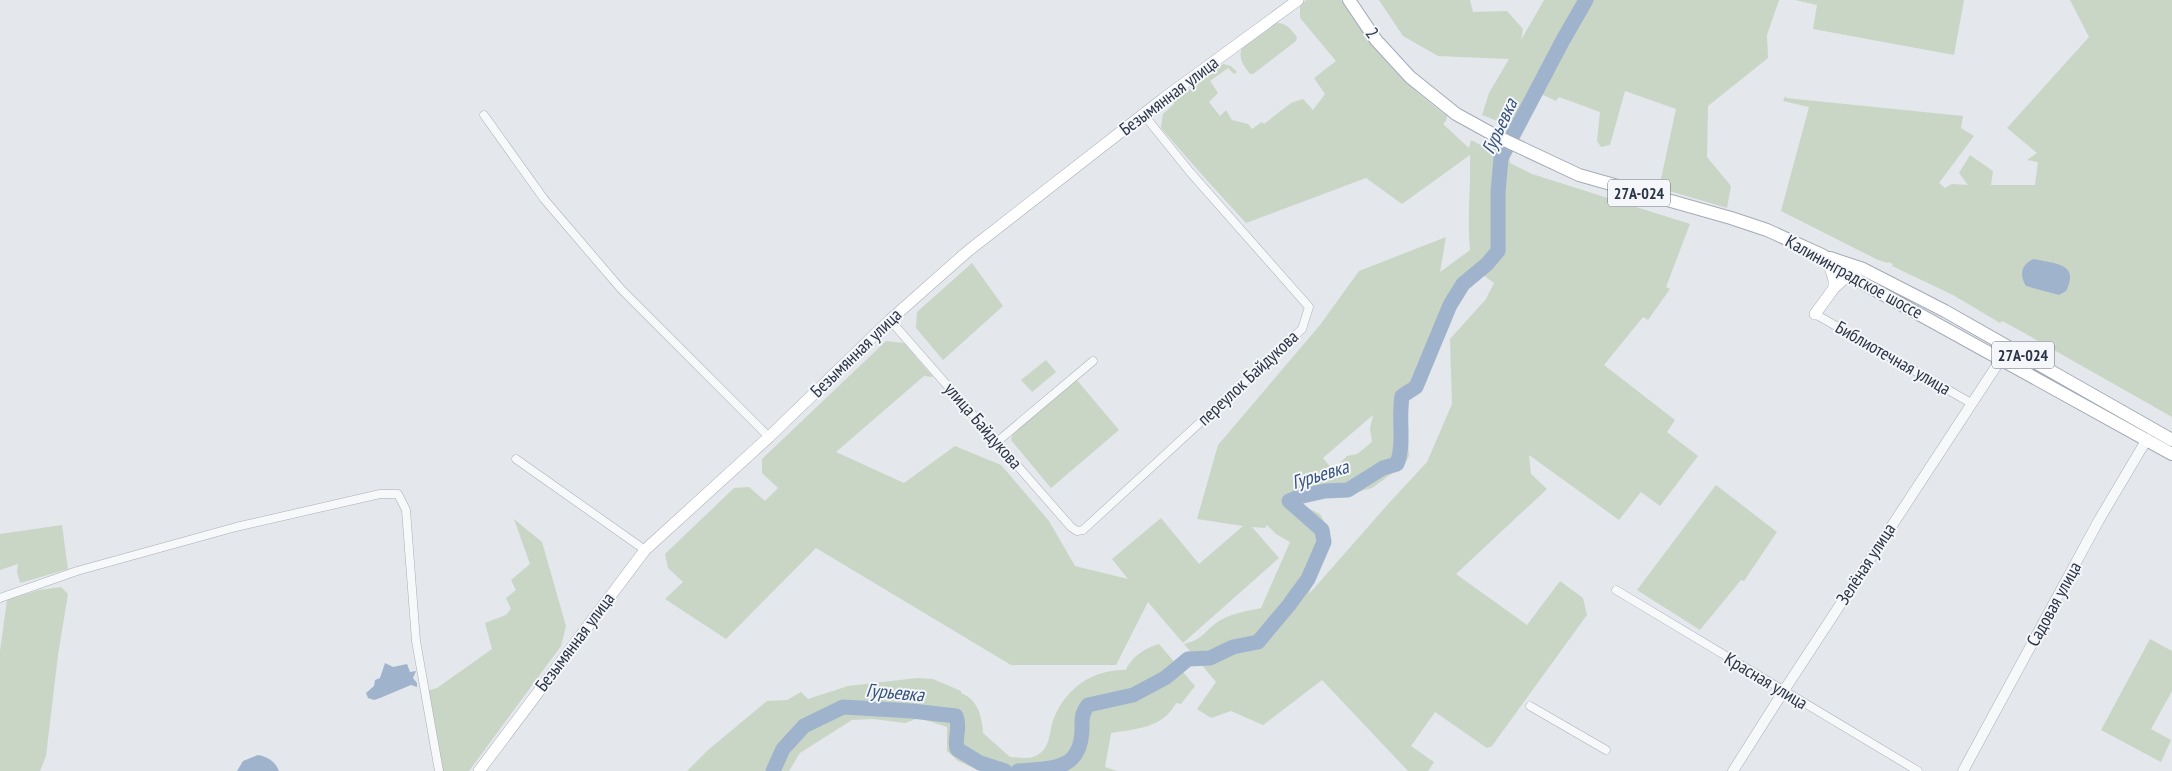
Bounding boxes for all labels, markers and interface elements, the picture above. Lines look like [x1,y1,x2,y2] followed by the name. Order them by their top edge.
[1361,23,1384,43] street label: 2
[1115,51,1223,140] street label: Безымянная улица
[1476,93,1523,157] water label: Гурьевка
[1608,180,1670,207] road number: 27А-024
[1782,229,1927,324] street label: Калининградское шоссе
[805,303,906,402] street label: Безымянная улица
[1832,315,1955,400] street label: Библиотечная улица
[1192,325,1303,430] street label: переулок Байдукова
[1992,342,2054,368] road number: 27А-024
[939,378,1027,474] street label: улица Байдукова
[1289,454,1353,494] water label: Гурьевка
[1831,519,1900,609] street label: Зелёная улица
[2021,557,2086,650] street label: Садовая улица
[530,588,619,696] street label: Безымянная улица
[1721,647,1812,714] street label: Красная улица
[865,678,926,707] water label: Гурьевка

